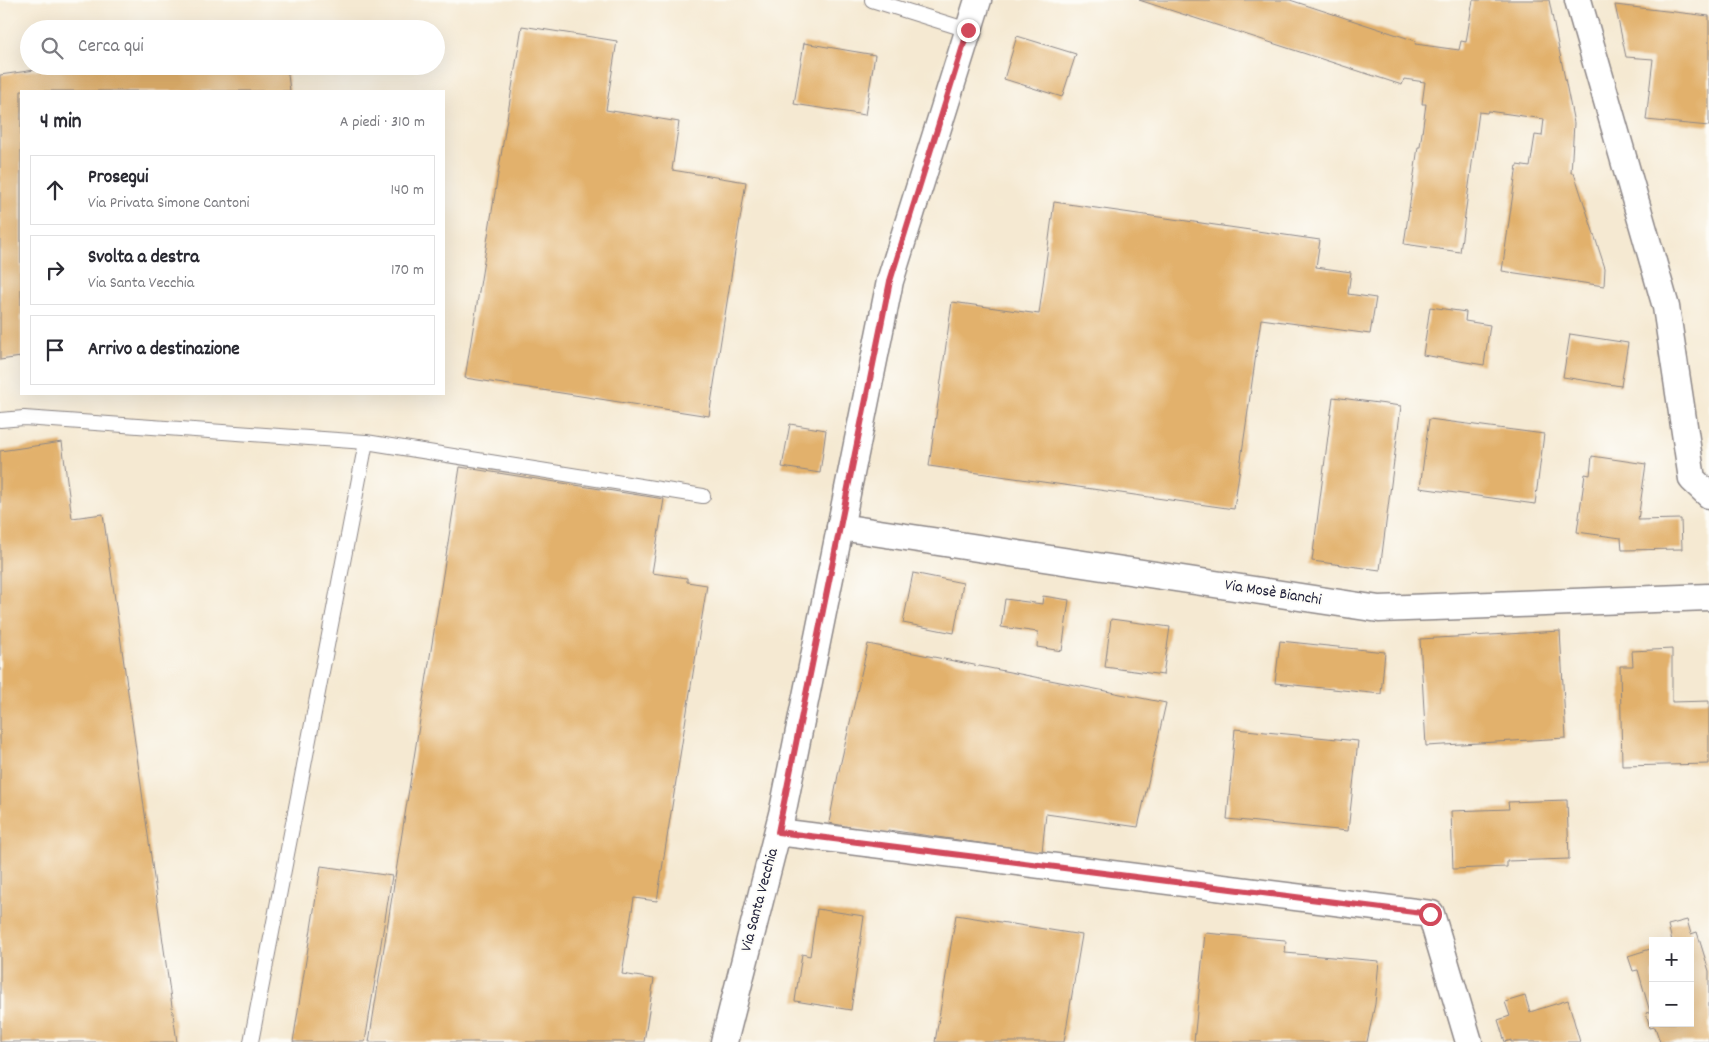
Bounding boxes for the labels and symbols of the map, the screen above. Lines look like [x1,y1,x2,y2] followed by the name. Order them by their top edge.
[957,19,980,42] route end
[1223,574,1323,612] street label: Via Mosè Bianchi
[735,845,785,954] street label: Via Santa Vecchia
[1419,903,1442,926] route start

